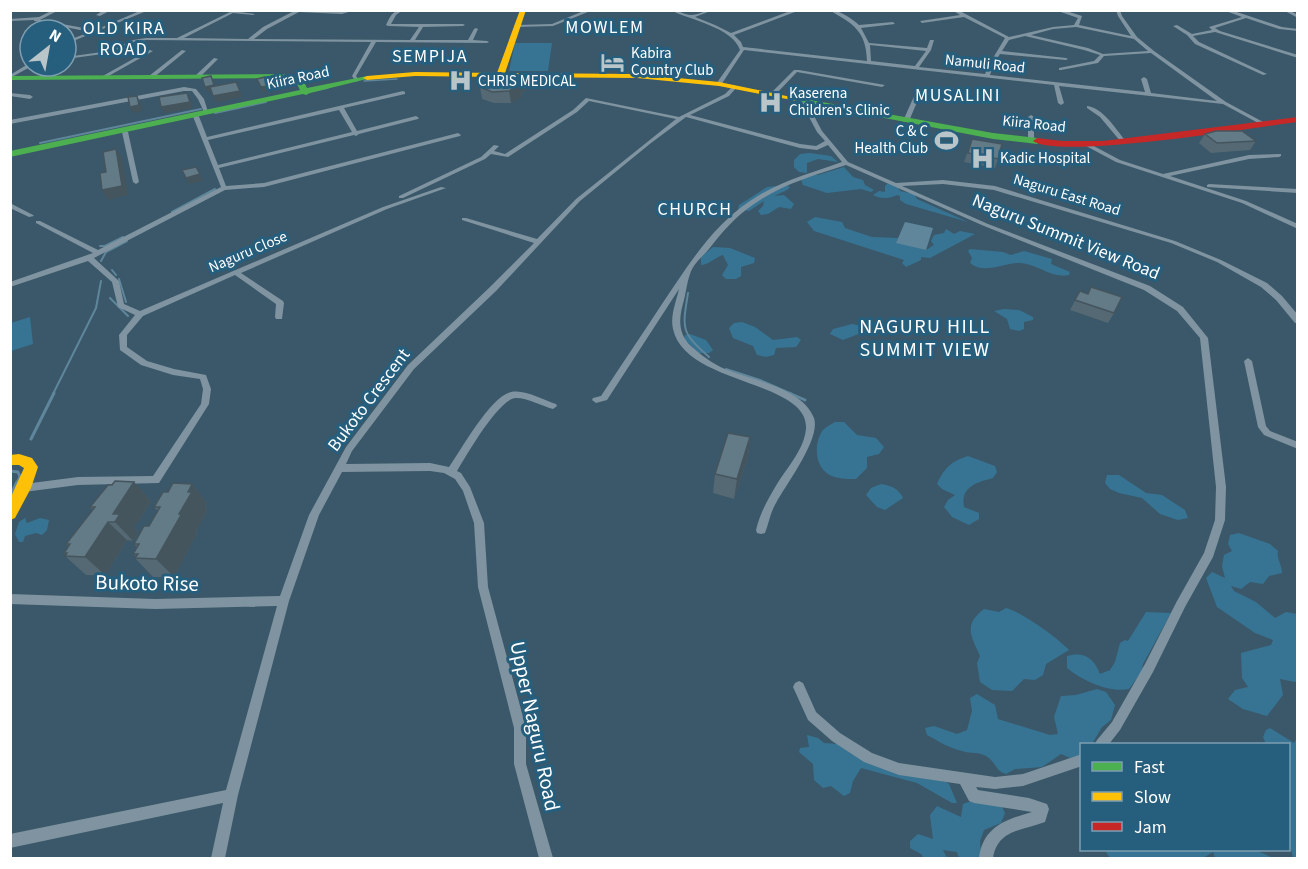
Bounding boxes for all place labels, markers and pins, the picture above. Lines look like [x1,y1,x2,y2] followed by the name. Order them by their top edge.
[631,43,714,81] place label: Kabira Country Club
[600,49,626,75] hotel icon: Kabira Country Club
[447,68,473,94] hospital icon: CHRIS MEDICAL
[478,71,576,92] place label: CHRIS MEDICAL
[789,83,890,121] place label: Kaserena Children's Clinic
[758,89,784,115] hospital icon: Kaserena Children's Clinic
[855,121,928,159] place label: C & C Health Club
[933,127,959,153] sports icon: C & C Health Club
[969,145,995,171] hospital icon: Kadic Hospital
[1000,148,1091,169] place label: Kadic Hospital

